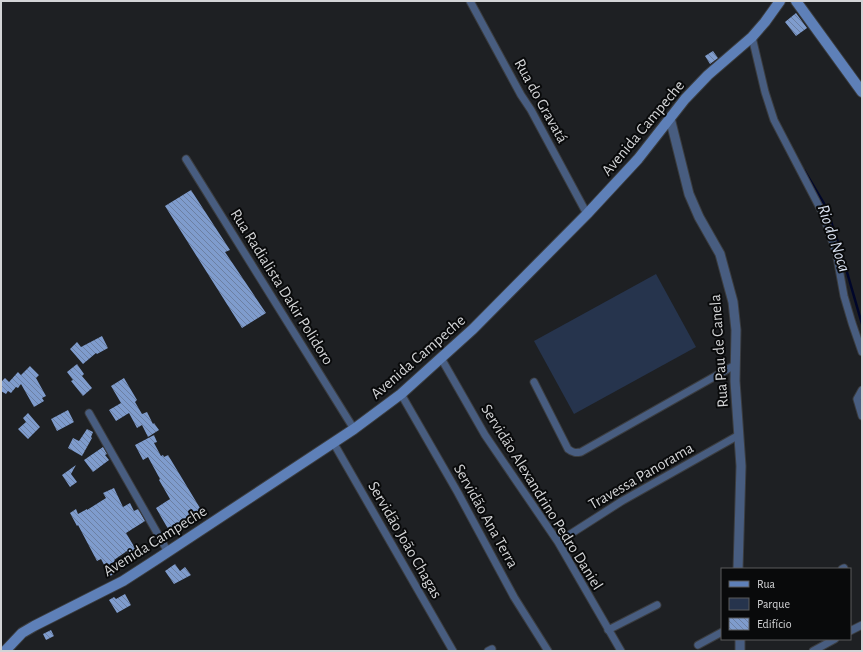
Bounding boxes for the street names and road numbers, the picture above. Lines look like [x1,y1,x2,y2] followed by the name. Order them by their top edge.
[511,56,571,146] street label: Rua do Gravatá
[599,77,687,179] street label: Avenida Campeche
[227,206,337,368] street label: Rua Radialista Dakir Polidoro
[707,294,731,408] street label: Rua Pau de Canela
[368,312,468,402] street label: Avenida Campeche
[478,401,606,593] street label: Servidão Alexandrino Pedro Daniel
[586,439,696,513] street label: Travessa Panorama
[451,461,521,571] street label: Servidão Ana Terra
[365,479,445,601] street label: Servidão João Chagas
[100,503,210,579] street label: Avenida Campeche

